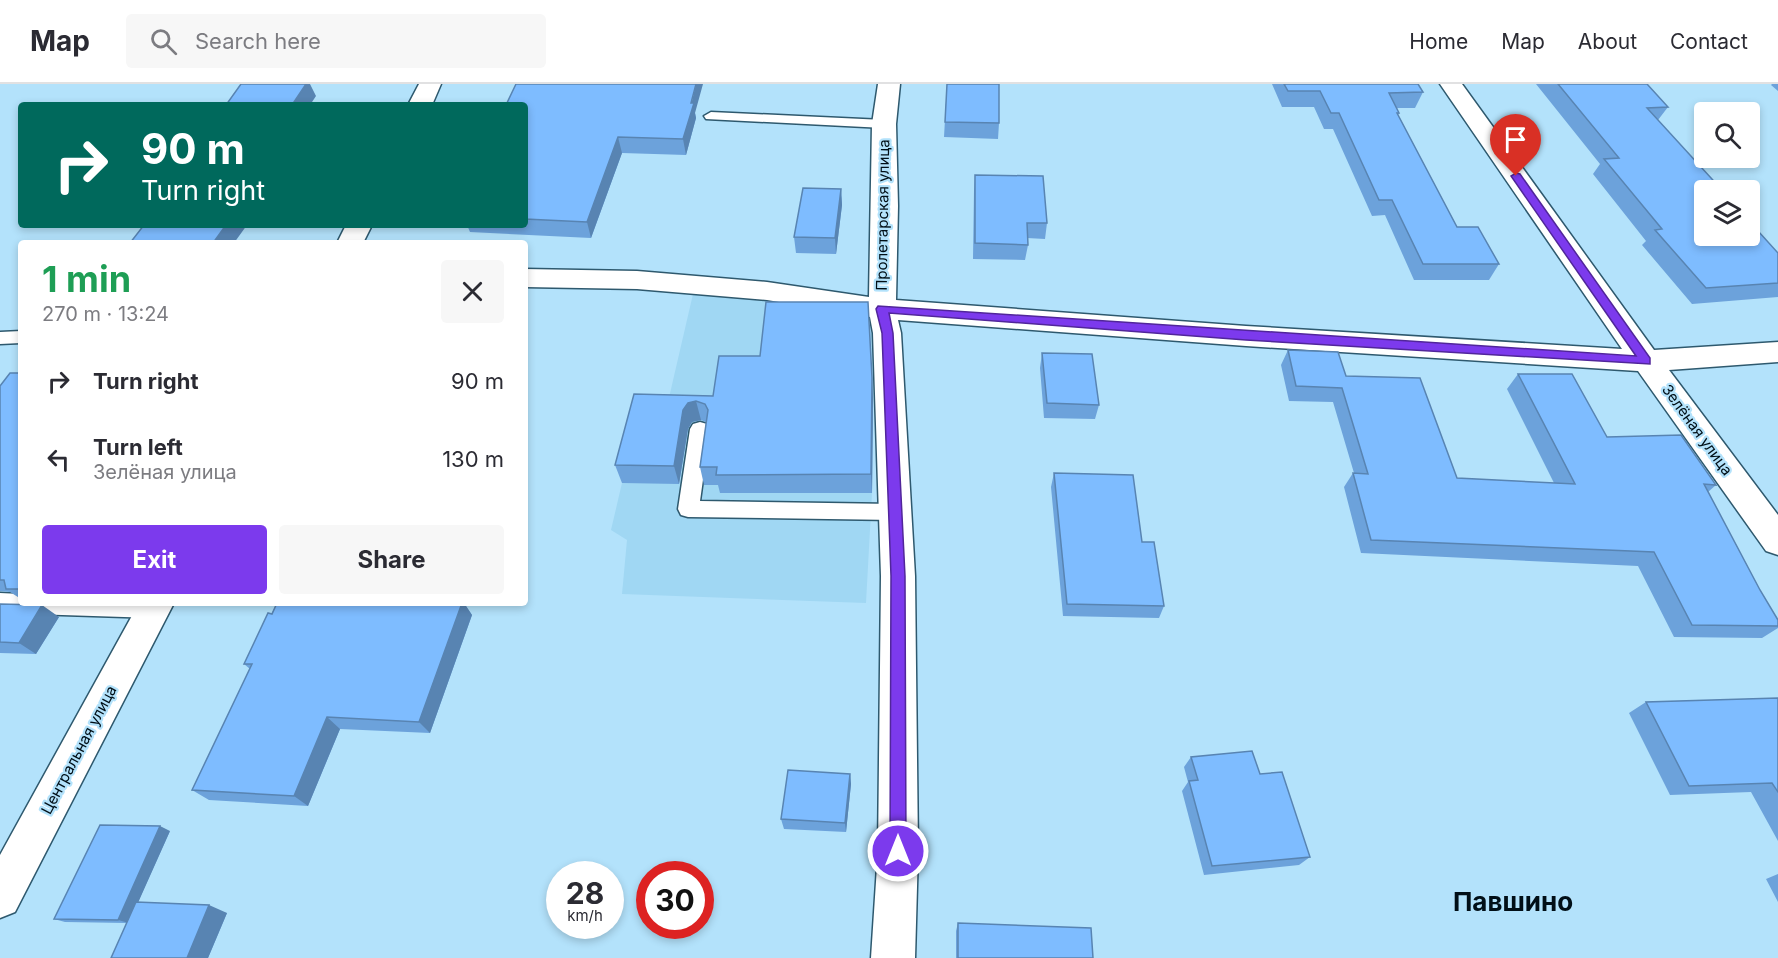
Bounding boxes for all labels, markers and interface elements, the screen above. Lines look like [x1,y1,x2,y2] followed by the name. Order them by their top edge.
[126,14,546,68] search box
[30,24,90,58] text: Map
[147,25,180,58] icon: search
[195,28,321,54] text: Search here
[1409,29,1468,54] text: Home
[1501,29,1545,54] text: Map
[1578,29,1637,54] text: About
[1670,29,1748,54] text: Contact
[1694,102,1760,246] map controls
[1694,102,1760,168] button: search
[1490,114,1541,176] pin
[141,123,245,174] text: 90 m
[1499,123,1532,156] icon: arrive
[42,126,120,204] icon: right
[872,139,893,291] street label: Пролетарская улица
[141,174,265,207] text: Turn right
[1694,180,1760,246] button: layers
[42,257,131,301] text: 1 min
[441,260,504,323] button: close
[42,302,169,326] text: 270 m · 13:24
[42,365,75,398] icon: right
[93,368,199,394] text: Turn right
[451,368,504,394] text: 90 m
[1658,380,1737,479] street label: Зелёная улица
[93,434,183,460] text: Turn left
[42,443,75,476] icon: left
[442,446,504,472] text: 130 m
[93,460,237,484] text: Зелёная улица
[42,525,267,594] button: Exit
[279,525,504,594] button: Share
[37,682,120,817] street label: Центральная улица
[866,819,930,883] position arrow
[636,861,714,939] speed limit sign: 30
[566,875,604,911] text: 28
[1453,886,1573,917] district label: Павшино
[567,906,603,925] text: km/h

